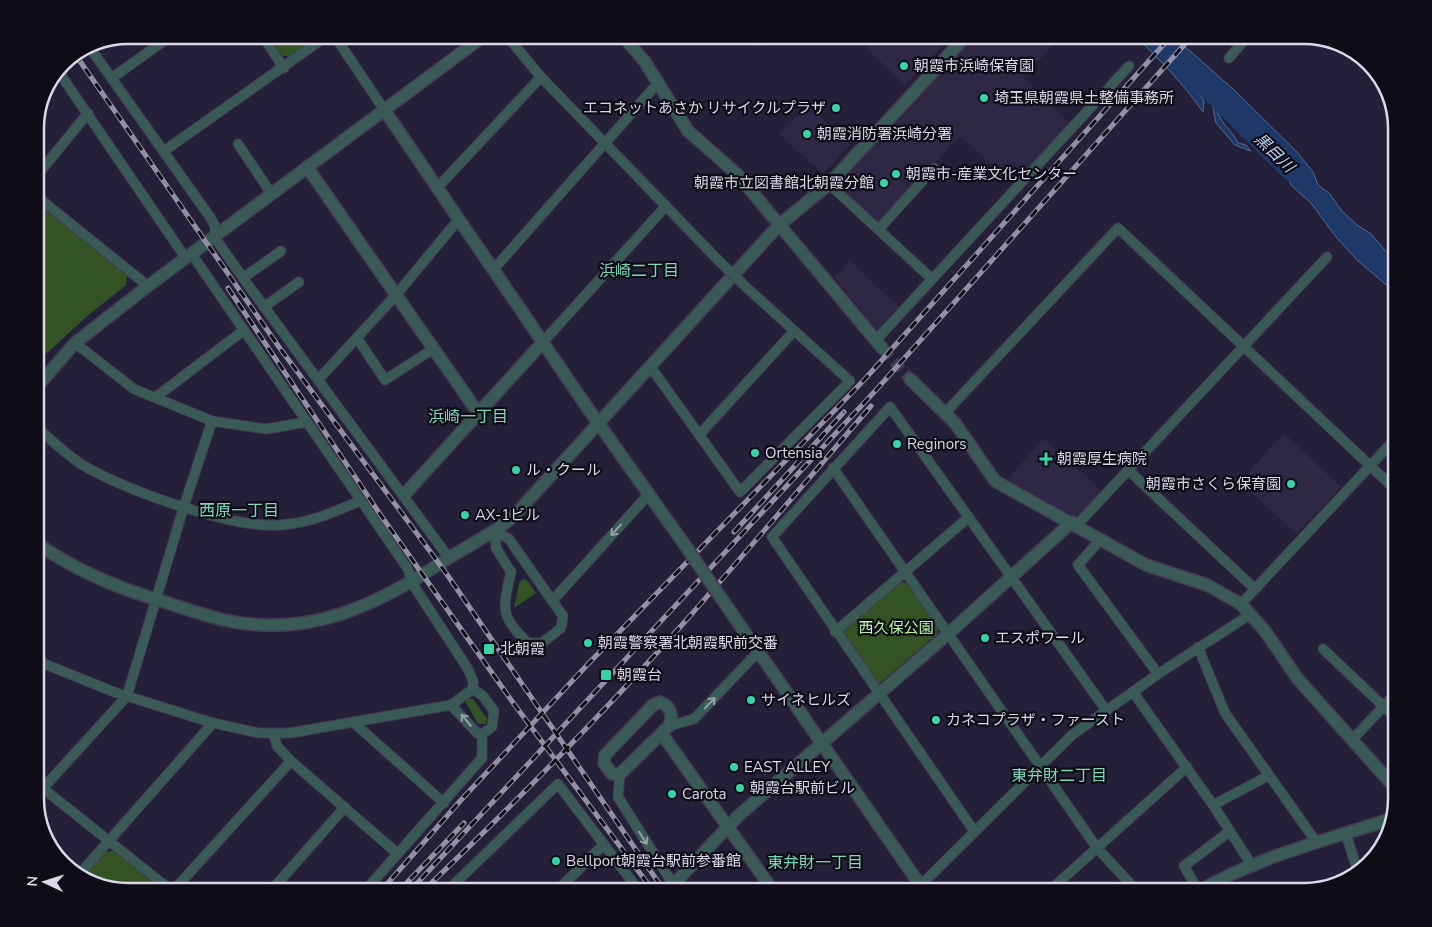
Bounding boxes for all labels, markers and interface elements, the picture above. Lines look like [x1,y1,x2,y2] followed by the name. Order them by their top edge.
[914,56,1034,76] place label: 朝霞市浜崎保育園
[898,60,910,72] marker: 朝霞市浜崎保育園
[994,88,1174,108] place label: 埼玉県朝霞県土整備事務所
[978,92,990,104] marker: 埼玉県朝霞県土整備事務所
[583,98,826,118] place label: エコネットあさか リサイクルプラザ
[830,102,842,114] marker: エコネットあさか リサイクルプラザ
[817,124,952,144] place label: 朝霞消防署浜崎分署
[801,128,813,140] marker: 朝霞消防署浜崎分署
[1249,128,1300,179] water label: 黒目川
[906,164,1077,184] place label: 朝霞市-産業文化センター
[890,168,902,180] marker: 朝霞市-産業文化センター
[694,173,874,193] place label: 朝霞市立図書館北朝霞分館
[878,177,890,189] marker: 朝霞市立図書館北朝霞分館
[599,260,679,282] district label: 浜崎二丁目
[428,406,508,428] district label: 浜崎一丁目
[907,434,966,454] place label: Reginors
[891,438,903,450] marker: Reginors
[765,443,823,463] place label: Ortensia
[749,447,761,459] marker: Ortensia
[1057,449,1147,469] place label: 朝霞厚生病院
[1039,452,1053,466] marker: 朝霞厚生病院
[526,460,601,480] place label: ル・クール
[510,464,522,476] marker: ル・クール
[1146,474,1281,494] place label: 朝霞市さくら保育園
[1285,478,1297,490] marker: 朝霞市さくら保育園
[199,500,279,522] district label: 西原一丁目
[475,505,540,525] place label: AX-1ビル
[459,509,471,521] marker: AX-1ビル
[610,524,622,537] one-way arrow
[858,618,934,638] park label: 西久保公園
[995,628,1085,648] place label: エスポワール
[979,632,991,644] marker: エスポワール
[598,633,778,653] place label: 朝霞警察署北朝霞駅前交番
[582,637,594,649] marker: 朝霞警察署北朝霞駅前交番
[500,639,545,659] place label: 北朝霞
[482,642,496,656] marker: 北朝霞
[617,665,662,685] place label: 朝霞台
[599,668,613,682] marker: 朝霞台
[761,690,851,710] place label: サイネヒルズ
[745,694,757,706] marker: サイネヒルズ
[704,696,716,709] one-way arrow
[946,710,1125,730] place label: カネコプラザ・ファースト
[461,714,472,727] one-way arrow
[930,714,942,726] marker: カネコプラザ・ファースト
[744,757,831,777] place label: EAST ALLEY
[728,761,740,773] marker: EAST ALLEY
[1011,765,1107,787] district label: 東弁財二丁目
[750,778,855,798] place label: 朝霞台駅前ビル
[734,782,746,794] marker: 朝霞台駅前ビル
[682,784,727,804] place label: Carota
[666,788,678,800] marker: Carota
[639,831,649,845] one-way arrow
[566,851,741,871] place label: Bellport朝霞台駅前参番館
[767,852,863,874] district label: 東弁財一丁目
[550,855,562,867] marker: Bellport朝霞台駅前参番館
[20,857,70,907] north arrow
[23,875,42,887] text: N

